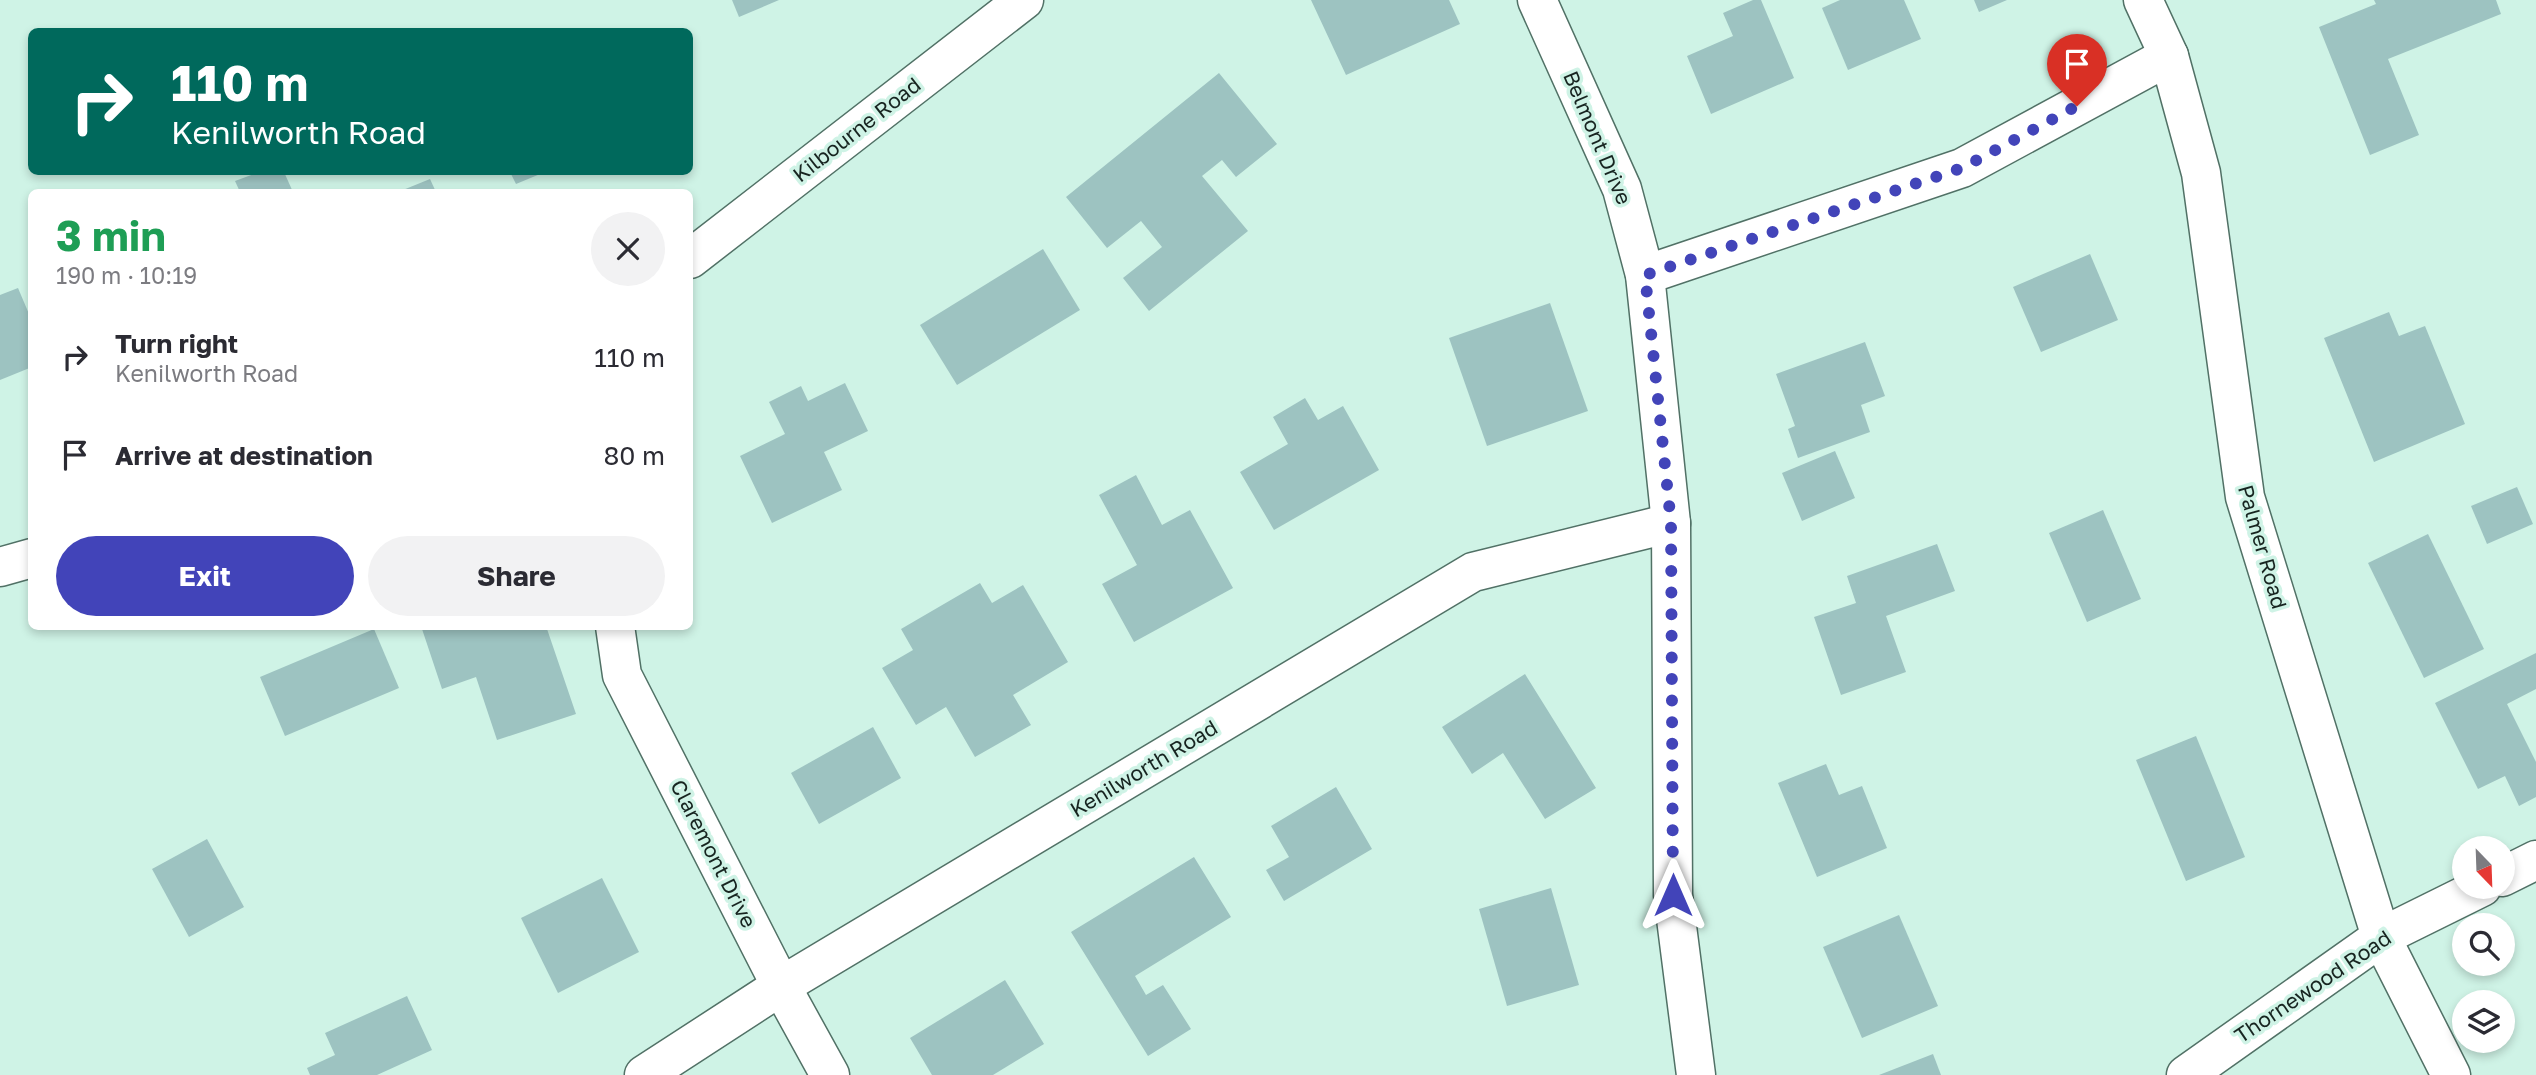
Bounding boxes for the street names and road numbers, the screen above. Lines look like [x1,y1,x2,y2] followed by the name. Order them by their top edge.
[1558,67,1638,208] street label: Belmont Drive
[787,71,925,187] street label: Kilbourne Road
[2233,482,2293,612] street label: Palmer Road
[1065,714,1222,822] street label: Kenilworth Road
[665,775,762,932] street label: Claremont Drive
[2229,924,2396,1048] street label: Thornewood Road

